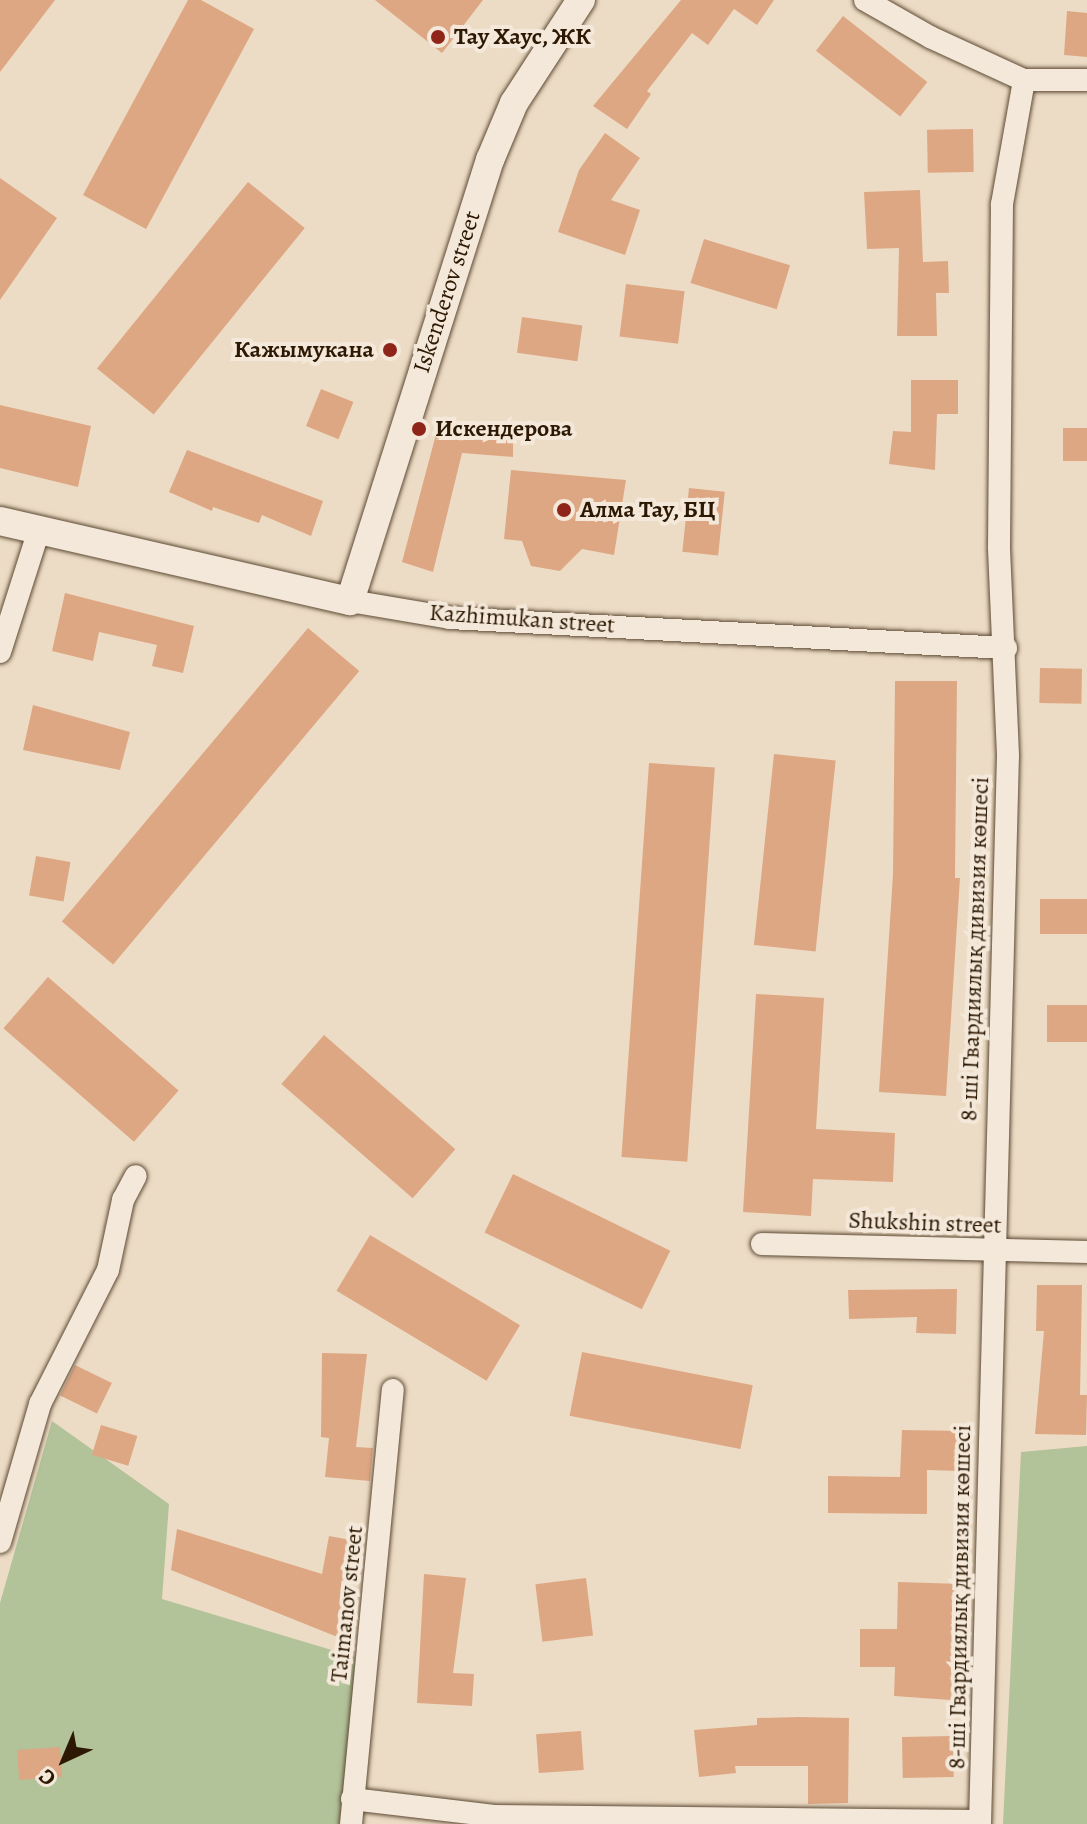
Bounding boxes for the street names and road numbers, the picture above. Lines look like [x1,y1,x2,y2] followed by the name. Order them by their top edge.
[407,207,487,377] street label: Iskenderov street
[428,598,616,640] street label: Kazhimukan street
[955,776,995,1122] street label: 8-ші Гвардиялық дивизия көшесі
[848,1206,1002,1240] street label: Shukshin street
[943,1425,977,1769] street label: 8-ші Гвардиялық дивизия көшесі
[324,1524,370,1684] street label: Taimanov street

